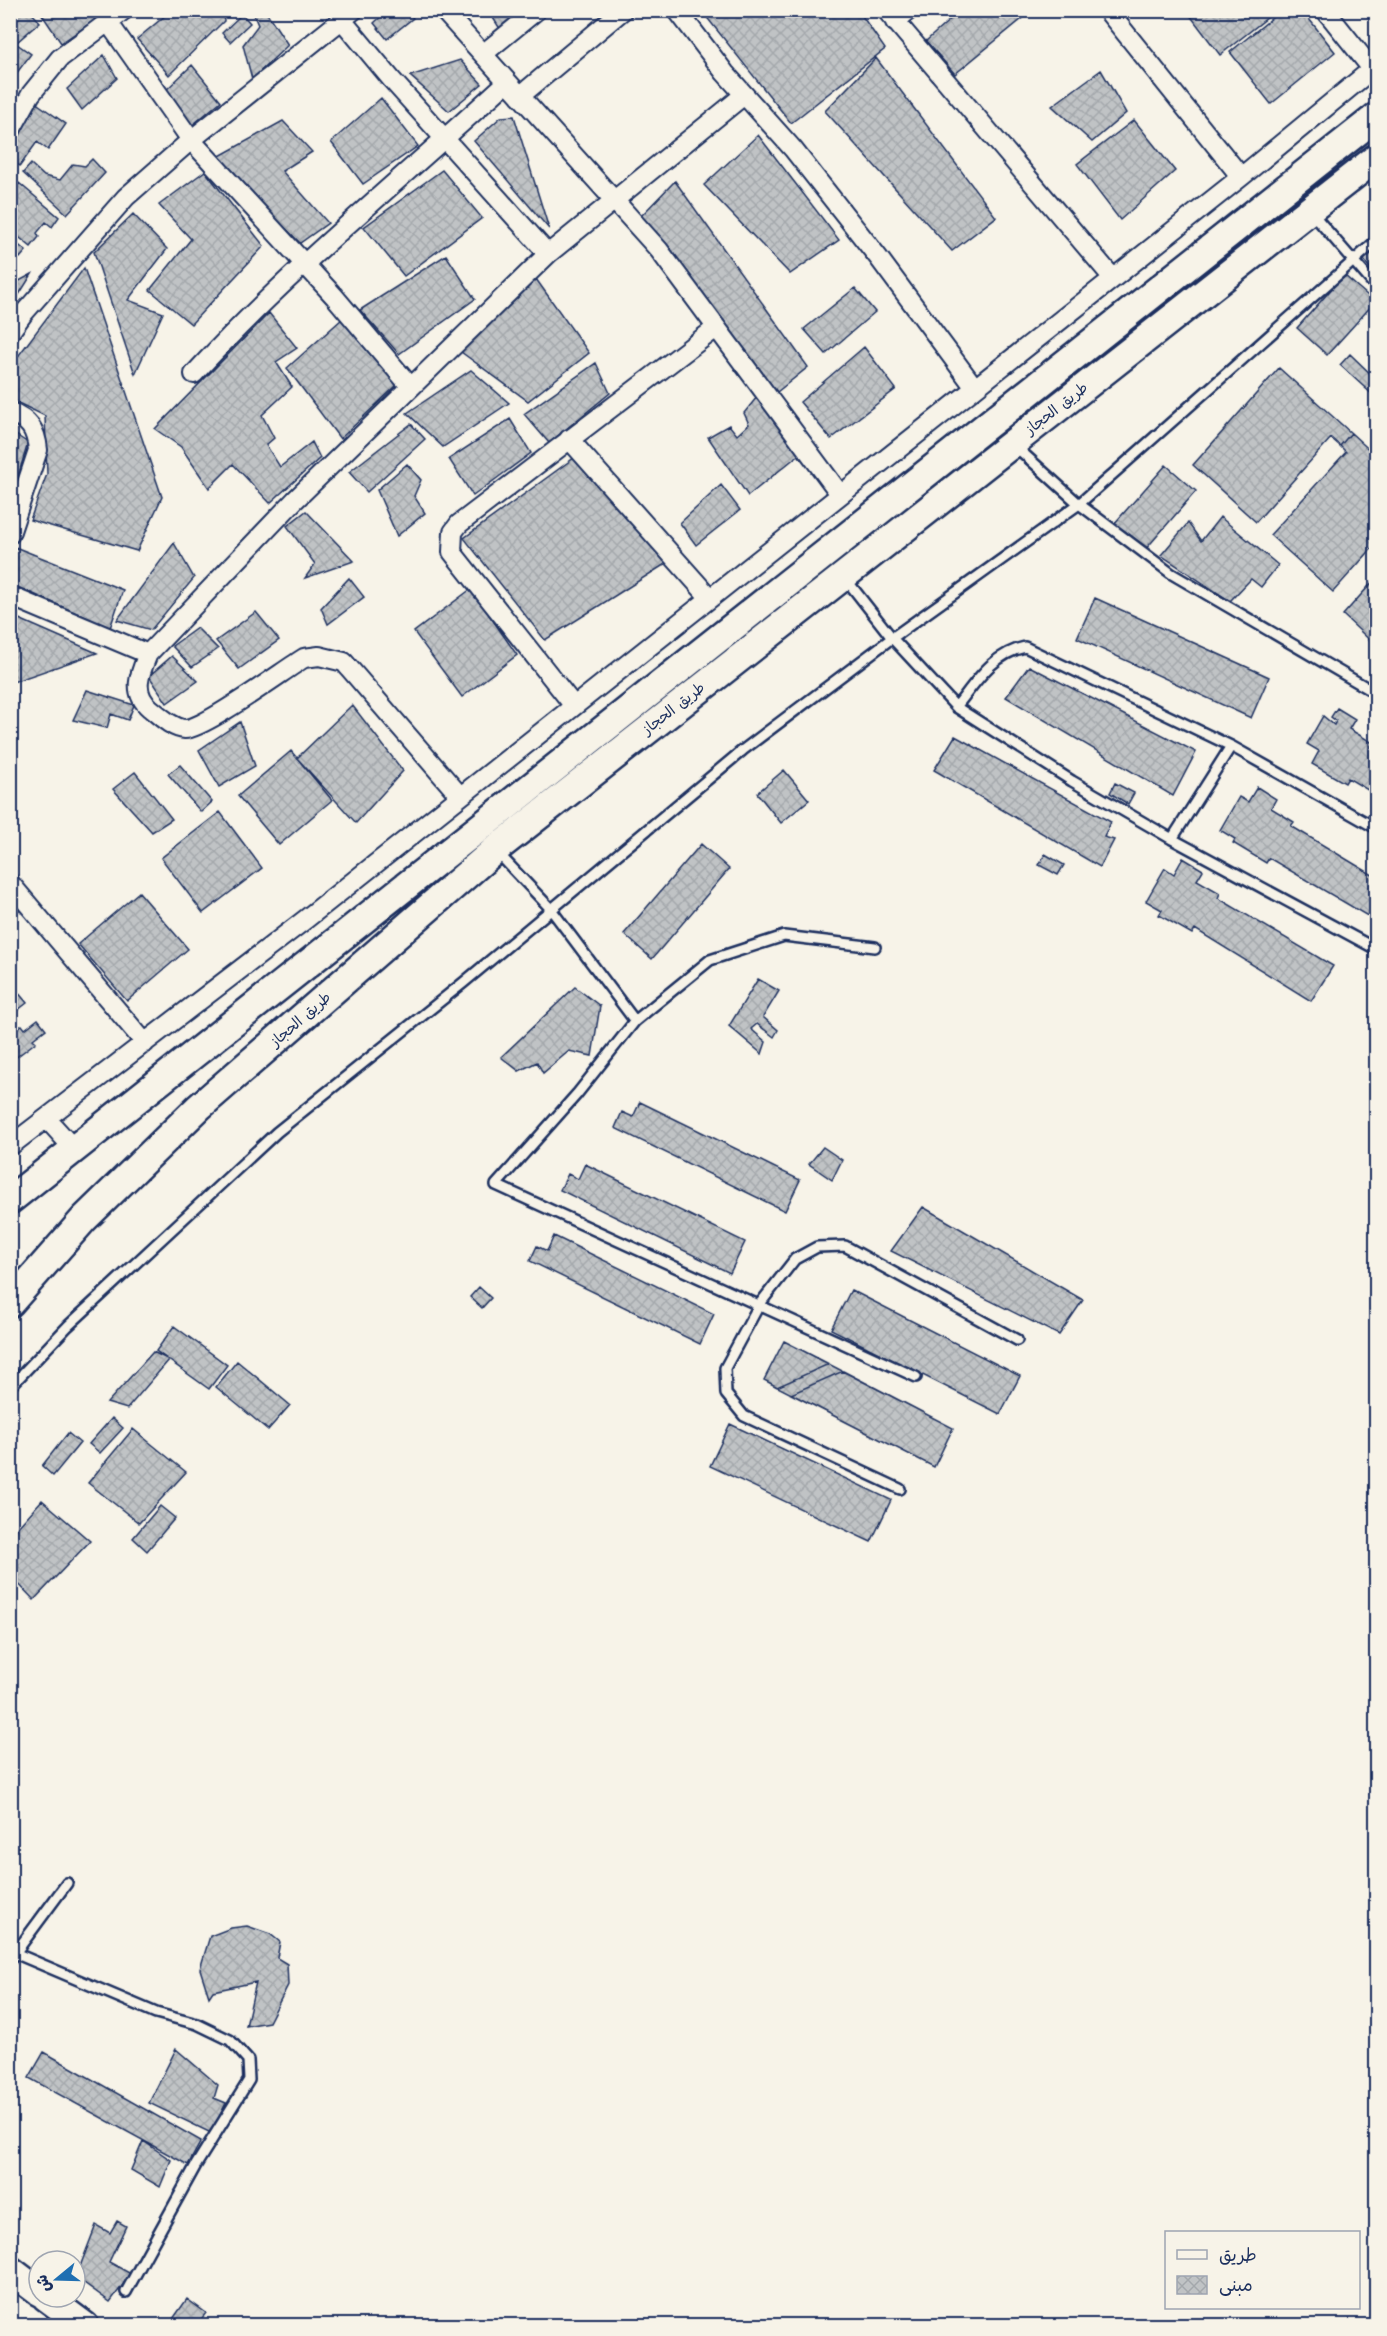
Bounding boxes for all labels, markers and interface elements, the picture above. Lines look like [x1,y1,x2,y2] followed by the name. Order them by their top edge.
[1019,377,1094,442] street label: طريق الحجاز
[636,677,711,742] street label: طريق الحجاز
[264,986,337,1054] street label: طريق الحجاز
[1165,2231,1360,2309] legend
[1219,2242,1257,2271] text: طريق
[27,2249,87,2309] north arrow
[30,2271,59,2296] text: ش
[1219,2272,1253,2301] text: مبنى

